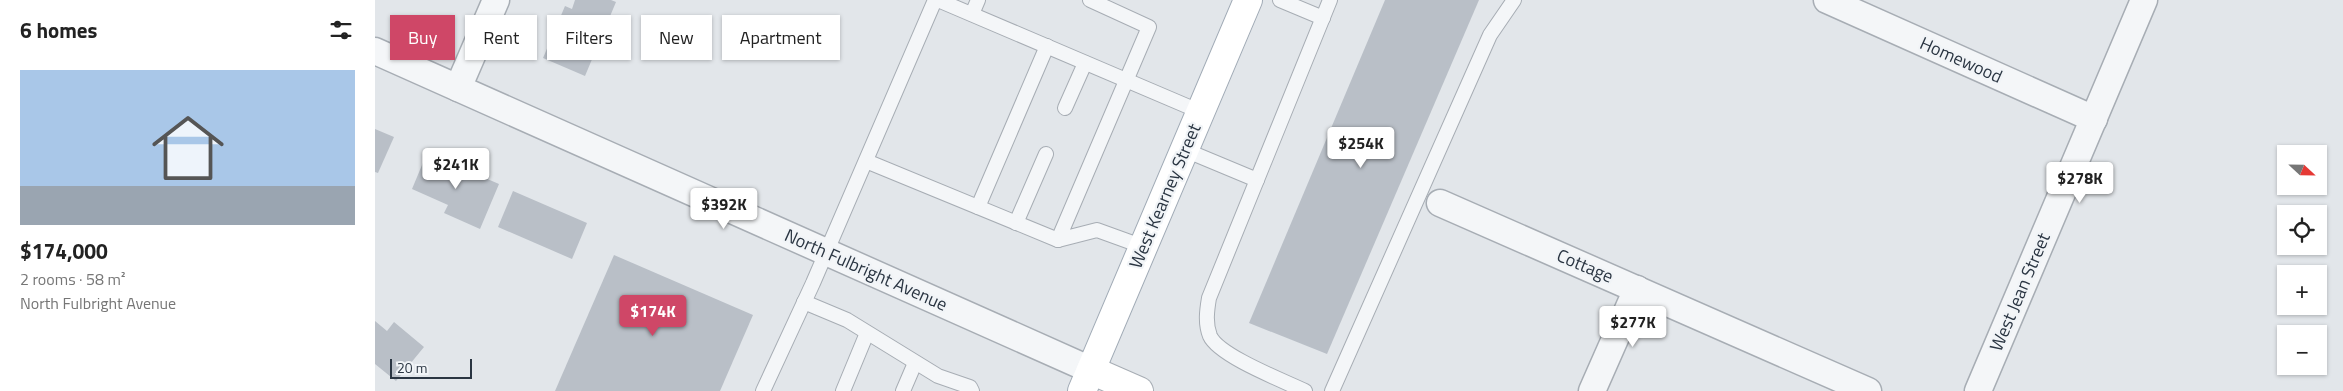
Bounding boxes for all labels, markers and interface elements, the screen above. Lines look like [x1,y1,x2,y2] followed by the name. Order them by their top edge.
[20,14,97,46] text: 6 homes
[390,15,455,60] chip: Buy
[465,15,537,60] chip: Rent
[547,15,631,60] chip: Filters
[641,15,712,60] chip: New
[722,15,840,60] chip: Apartment
[327,16,355,44] icon: filters
[1916,29,2007,90] street label: Homewood
[143,103,233,193] icon: home
[1122,118,1208,273] street label: West Kearney Street
[1326,126,1396,169] pin: $254K
[1338,131,1384,155] text: $254K
[2277,145,2327,195] north arrow
[2277,145,2327,375] map controls
[421,148,491,190] pin: $241K
[433,152,479,176] text: $241K
[2045,162,2115,204] pin: $278K
[2057,166,2103,190] text: $278K
[689,188,759,230] pin: $392K
[701,192,747,216] text: $392K
[2277,205,2327,255] button: locate
[780,221,952,318] street label: North Fulbright Avenue
[1982,228,2057,355] street label: West Jean Street
[20,235,108,267] text: $174,000
[1553,242,1618,290] street label: Cottage
[2277,265,2327,315] button: +
[20,267,125,291] text: 2 rooms · 58 m²
[20,291,176,315] text: North Fulbright Avenue
[618,294,688,337] pin: $174K
[630,299,676,323] text: $174K
[1598,306,1668,348] pin: $277K
[1610,310,1656,334] text: $277K
[2277,325,2327,375] button: −
[390,356,473,379] scale bar
[397,357,427,378] text: 20 m

